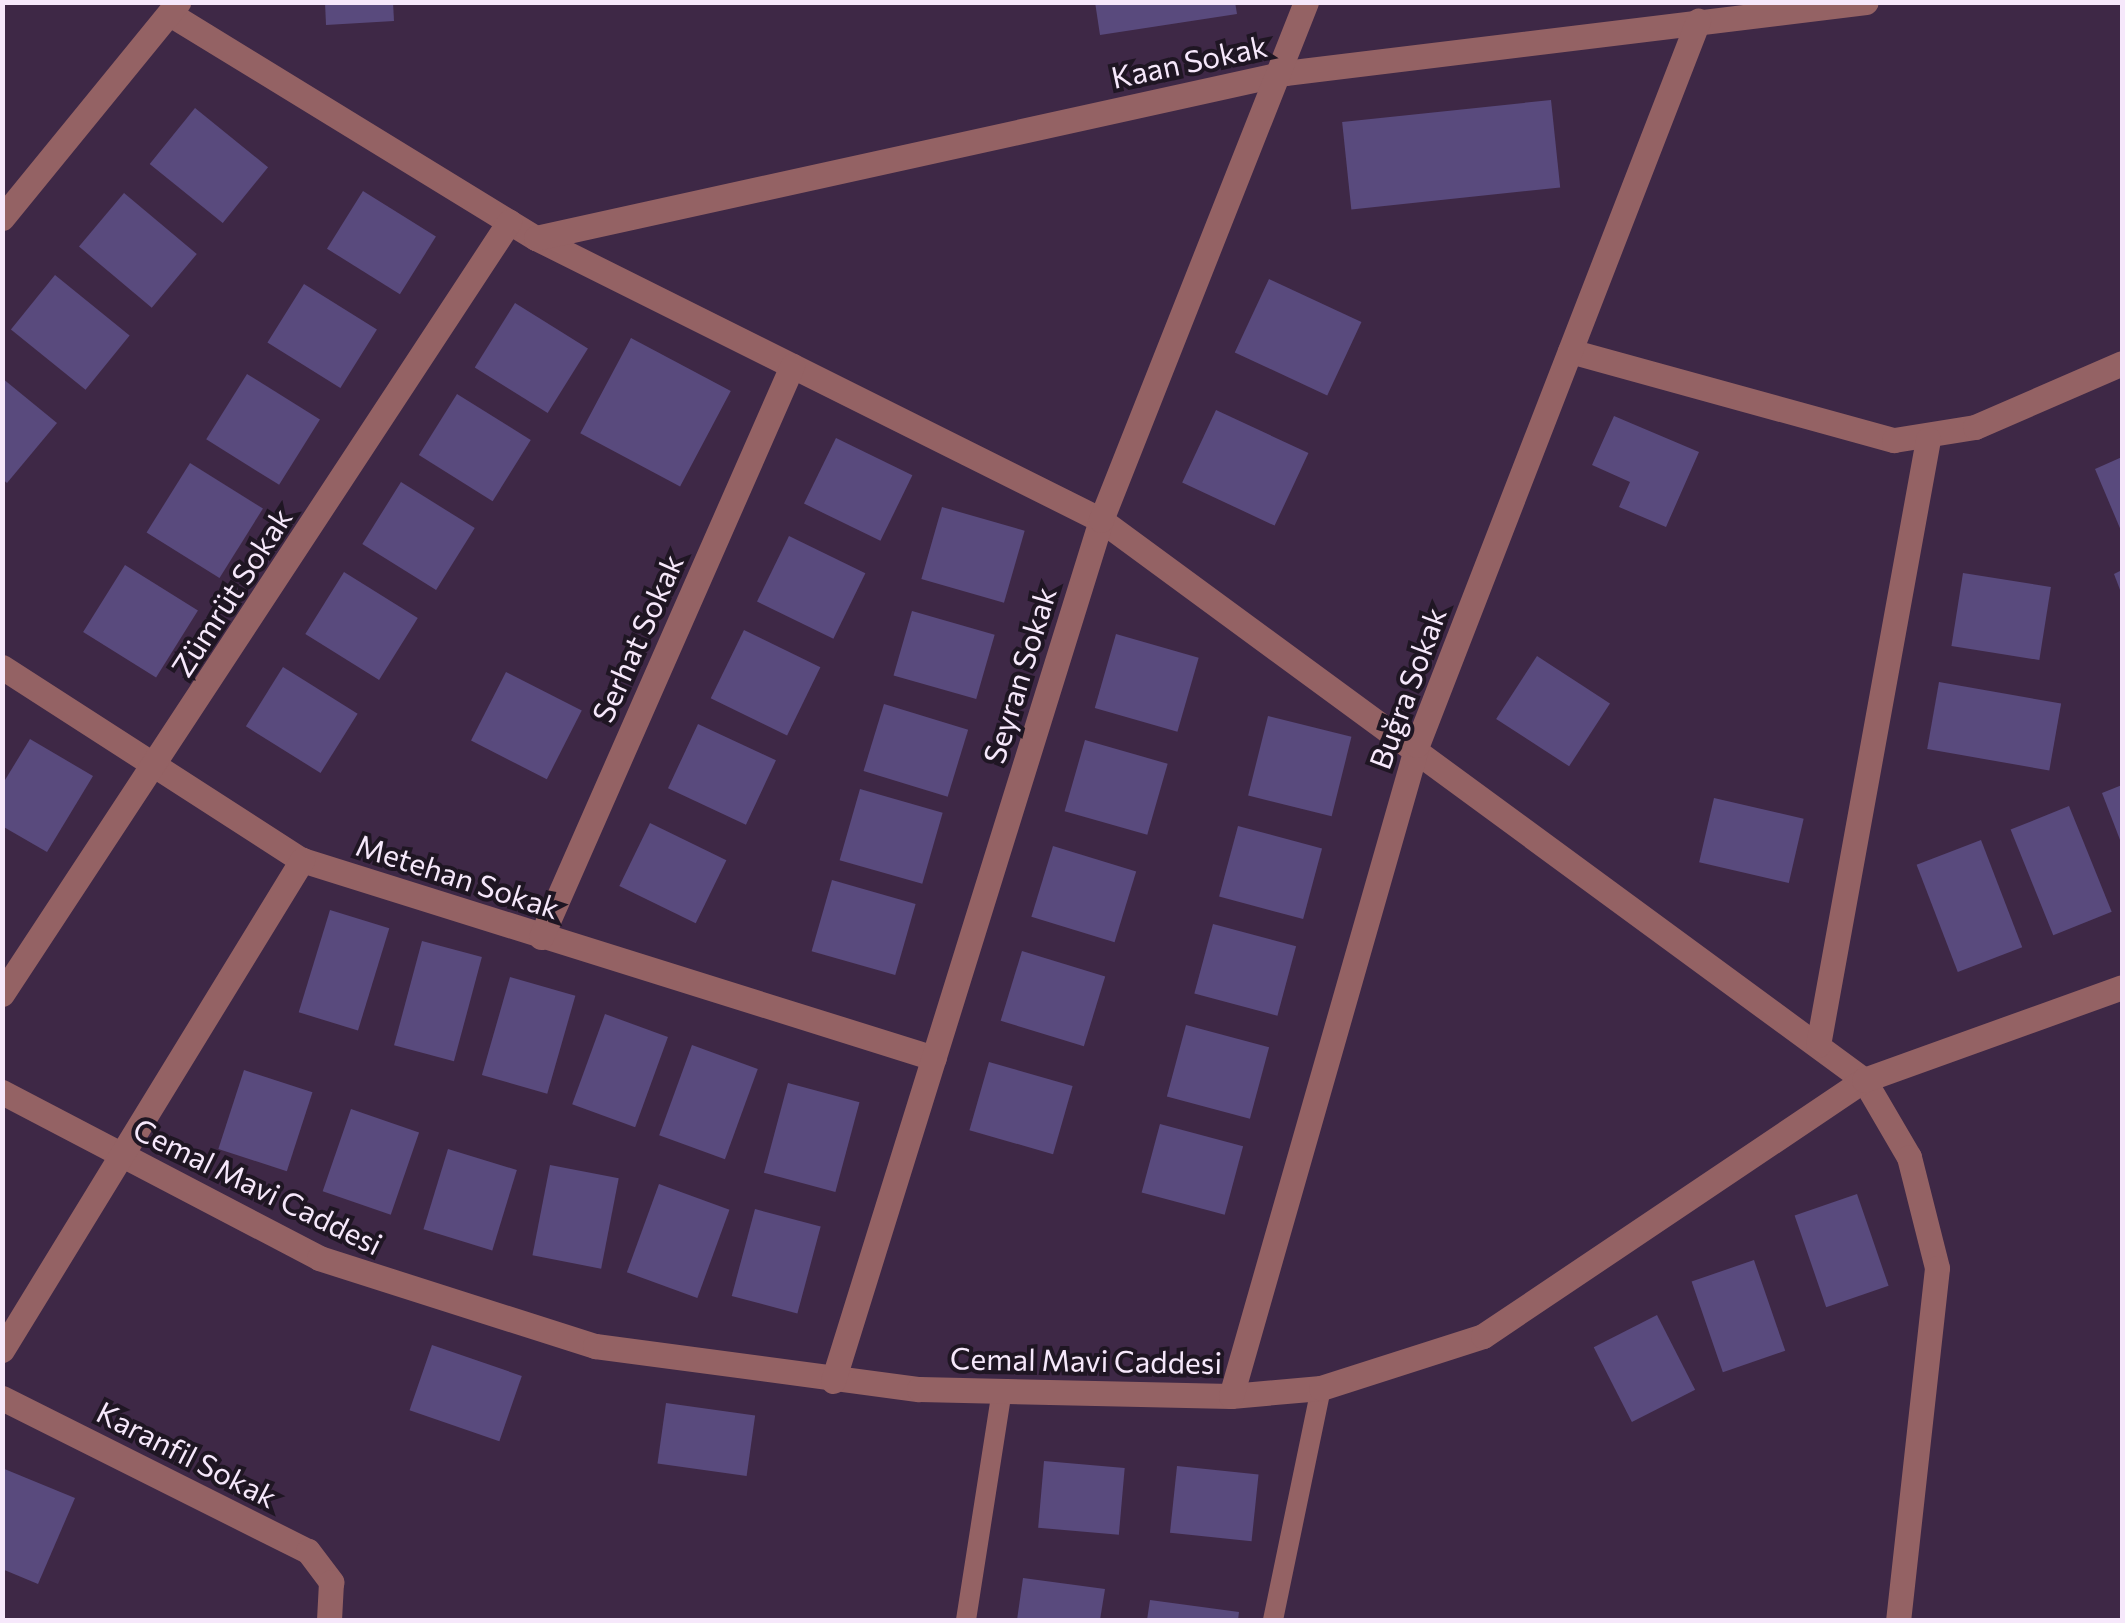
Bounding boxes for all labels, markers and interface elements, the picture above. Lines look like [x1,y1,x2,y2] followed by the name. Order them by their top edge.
[1108,27,1270,95] street label: Kaan Sokak
[163,501,299,683] street label: Zümrüt Sokak
[584,548,690,728] street label: Serhat Sokak
[975,582,1063,768] street label: Seyran Sokak
[1361,602,1453,774] street label: Buğra Sokak
[352,826,564,926] street label: Metehan Sokak
[128,1110,388,1262] street label: Cemal Mavi Caddesi
[950,1340,1222,1380] street label: Cemal Mavi Caddesi
[91,1393,283,1515] street label: Karanfil Sokak

